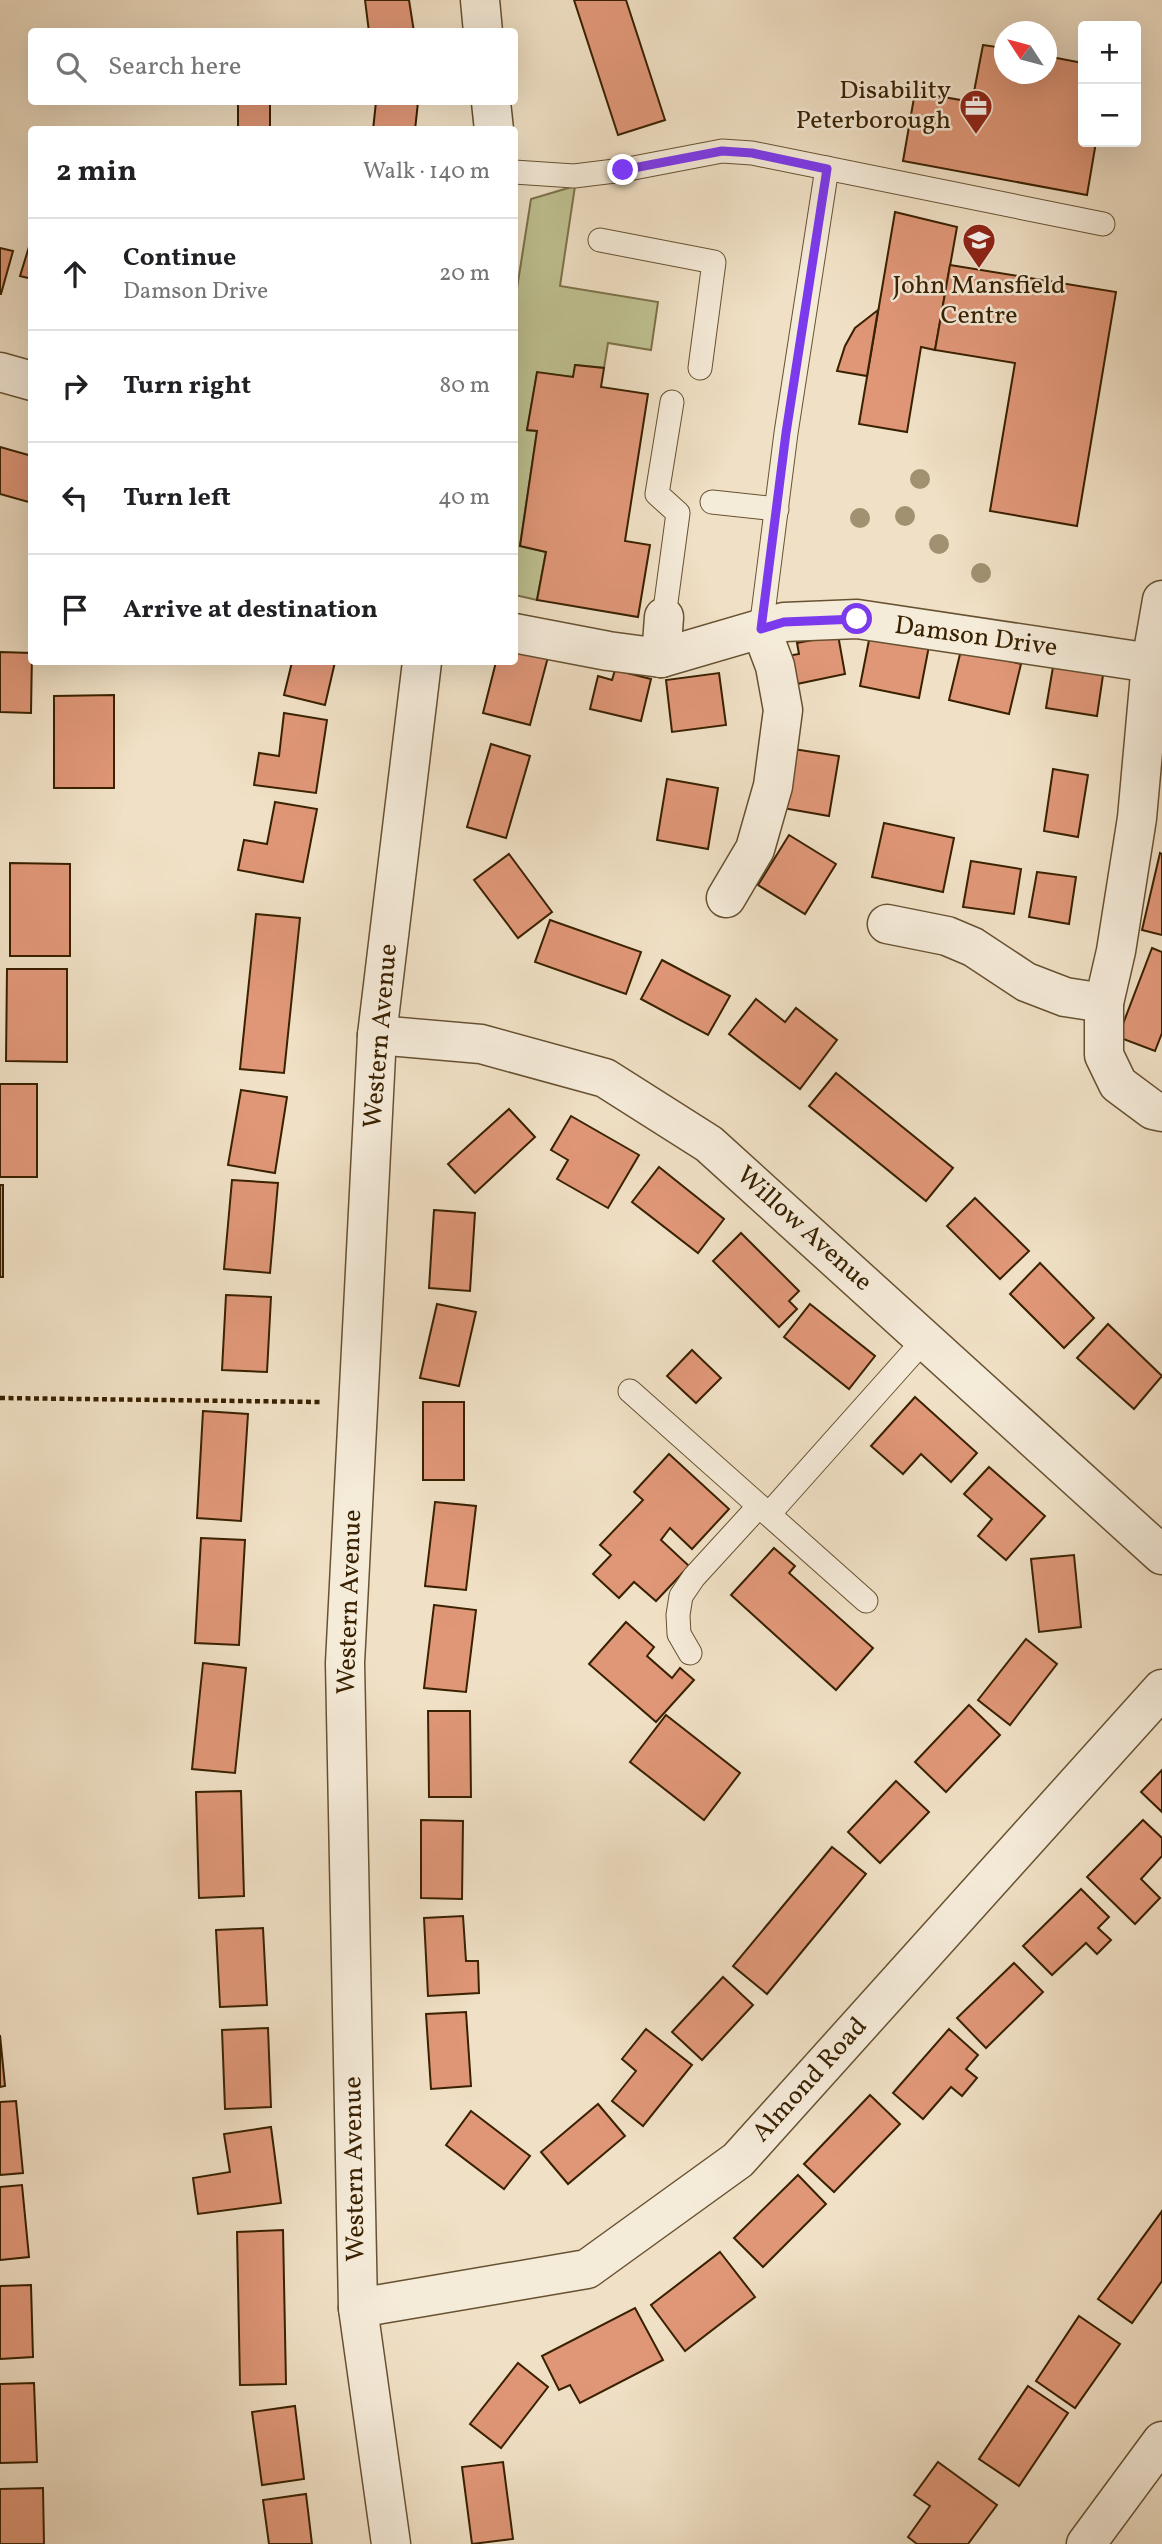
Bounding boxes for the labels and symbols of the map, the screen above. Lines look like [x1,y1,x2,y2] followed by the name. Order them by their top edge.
[994,21,1057,84] north arrow
[796,73,951,139] place label: Disability Peterborough
[957,87,995,136] office icon: Disability Peterborough
[607,154,638,185] route end
[960,221,998,270] school or university icon: John Mansfield Centre
[892,268,1066,334] place label: John Mansfield Centre
[841,603,872,634] route start
[892,608,1060,666] street label: Damson Drive
[355,942,407,1130] street label: Western Avenue
[728,1158,880,1300] street label: Willow Avenue
[329,1509,371,1695] street label: Western Avenue
[744,2010,876,2150] street label: Almond Road
[335,2076,375,2262] street label: Western Avenue

